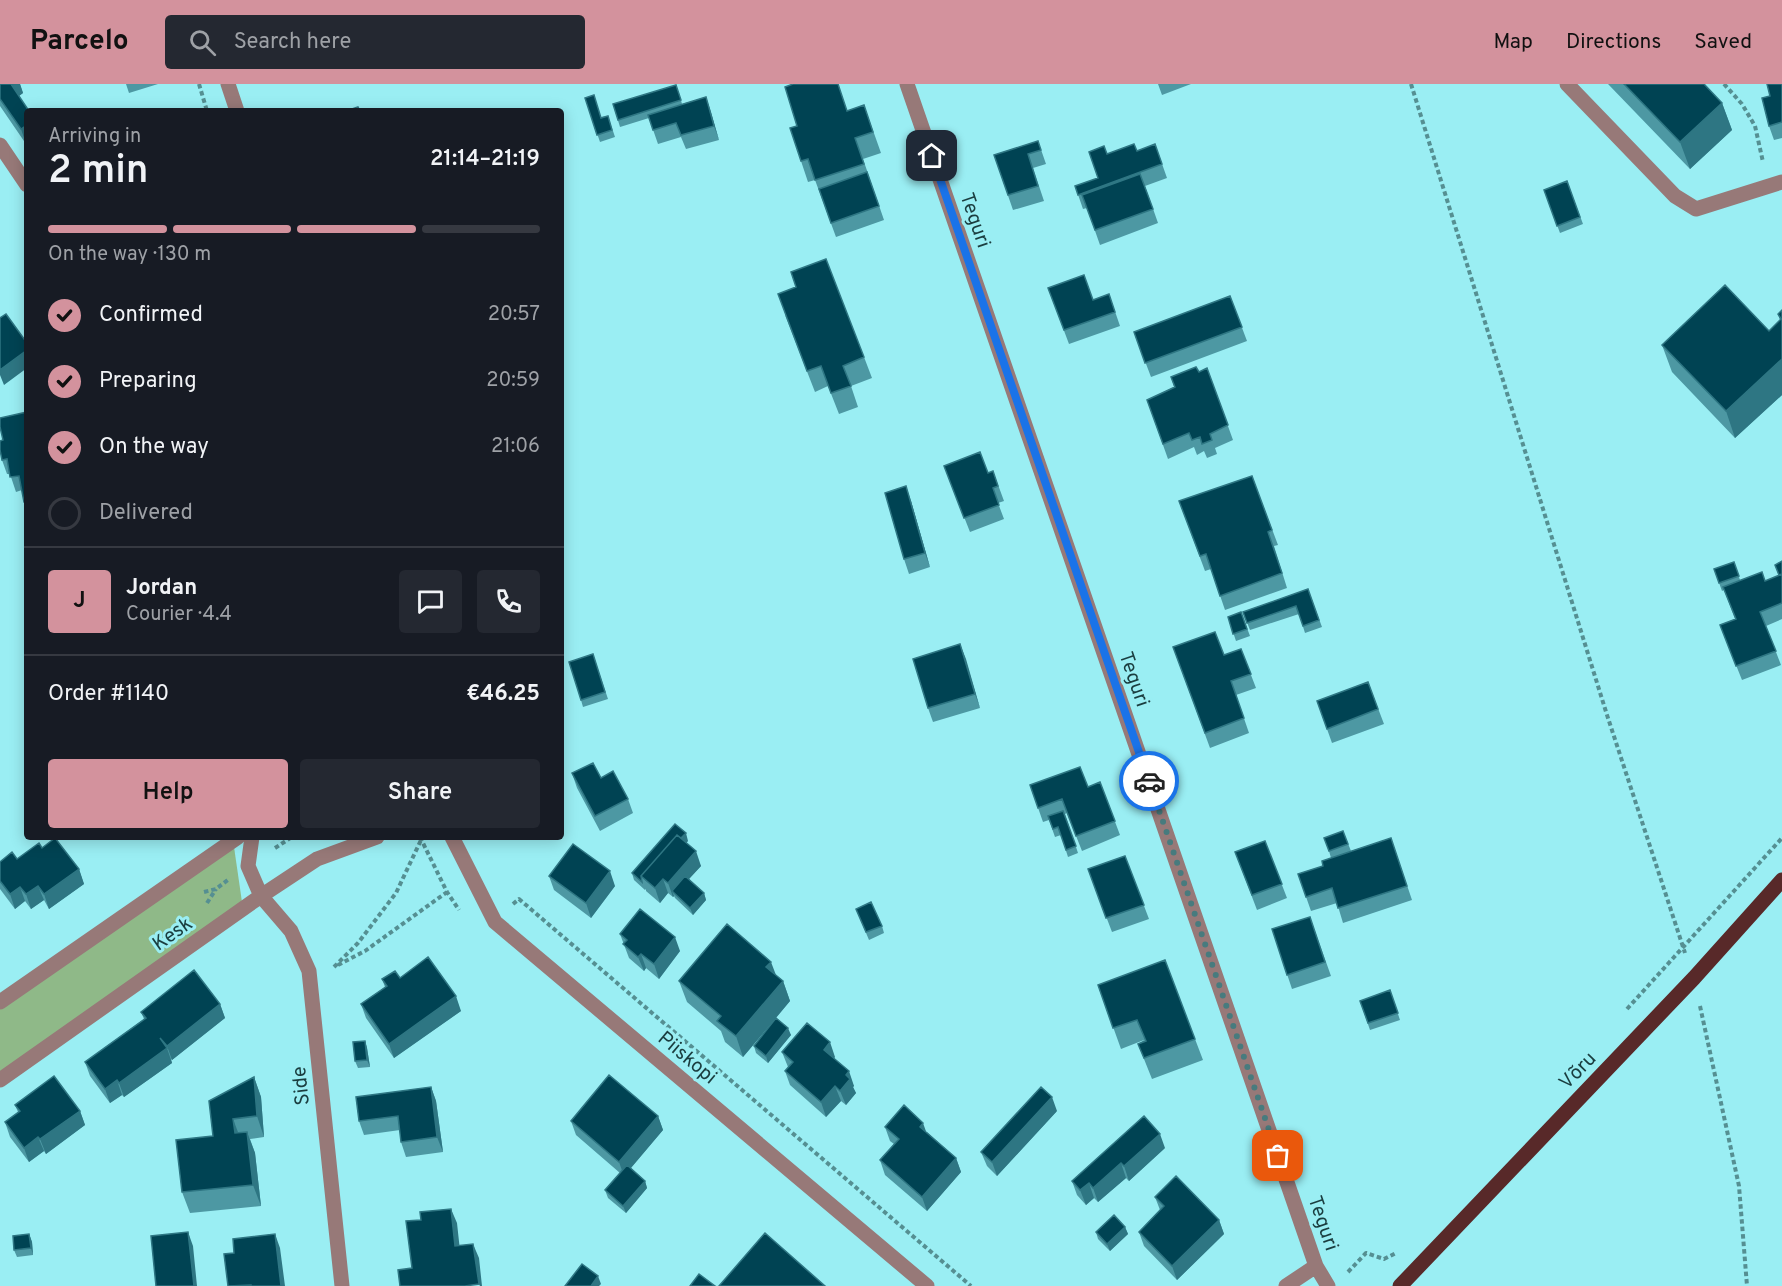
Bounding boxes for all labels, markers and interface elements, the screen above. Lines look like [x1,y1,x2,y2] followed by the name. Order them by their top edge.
[165,15,585,69] search box
[30,24,129,60] text: Parcelo
[186,26,219,59] icon: search
[234,29,351,56] text: Search here
[1493,29,1533,56] text: Map
[1566,29,1661,56] text: Directions
[1694,29,1752,56] text: Saved
[48,124,141,150] text: Arriving in
[906,130,957,181] pin
[915,139,948,172] icon: home
[430,146,540,173] text: 21:14–21:19
[48,148,149,197] text: 2 min
[953,190,996,252] street label: Teguri
[48,242,211,268] text: On the way · 130 m
[48,299,81,332] icon: check
[99,302,203,329] text: Confirmed
[488,302,540,328] text: 20:57
[48,365,81,398] icon: check
[99,368,197,395] text: Preparing
[486,368,540,394] text: 20:59
[48,431,81,464] icon: check
[99,434,209,461] text: On the way
[491,434,540,460] text: 21:06
[99,500,193,527] text: Delivered
[399,570,462,633] button: chat
[477,570,540,633] button: phone
[126,575,197,602] text: Jordan
[73,588,86,615] text: J
[126,602,232,628] text: Courier · 4.4
[1112,649,1155,711] street label: Teguri
[48,681,169,708] text: Order #1140
[466,681,540,708] text: €46.25
[1119,751,1179,811] courier
[48,759,288,828] button: Help
[300,759,540,828] button: Share
[1133,765,1166,798] icon: car
[148,912,198,958] street label: Kesk
[652,1026,722,1091] street label: Piiskopi
[1554,1047,1603,1096] street label: Võru
[287,1065,317,1107] street label: Side
[1252,1130,1303,1181] pin
[1261,1139,1294,1172] icon: bag
[1301,1193,1344,1255] street label: Teguri

